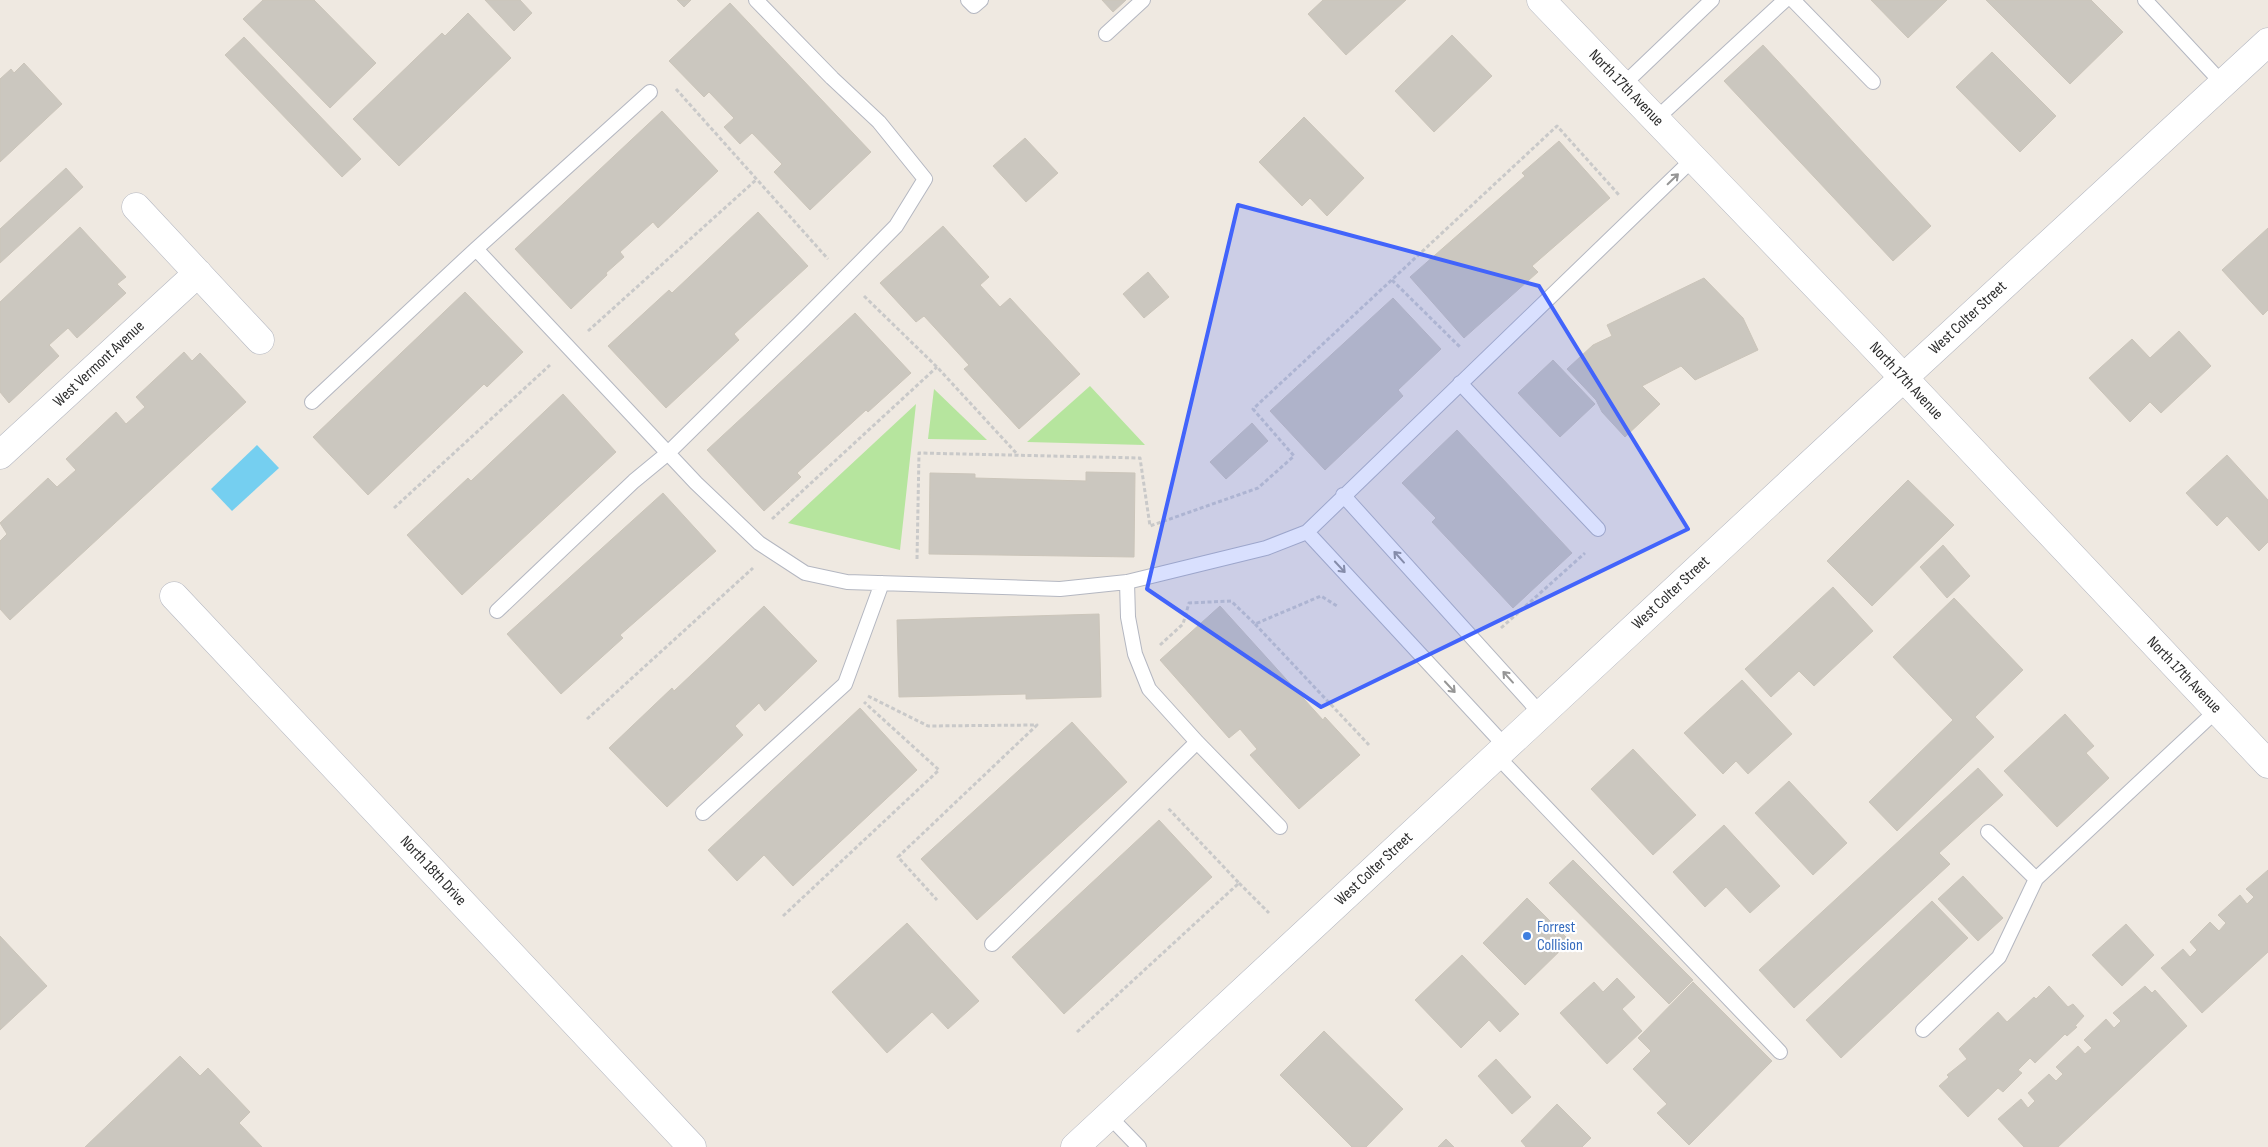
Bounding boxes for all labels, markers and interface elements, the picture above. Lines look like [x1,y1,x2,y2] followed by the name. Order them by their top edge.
[1585,46,1667,130] street label: North 17th Avenue
[1667,173,1679,185] one-way arrow
[1925,277,2011,359] street label: West Colter Street
[49,317,149,411] street label: West Vermont Avenue
[1865,338,1947,424] street label: North 17th Avenue
[1394,550,1405,563] one-way arrow
[1628,552,1714,634] street label: West Colter Street
[1334,561,1346,574] one-way arrow
[2143,633,2225,717] street label: North 17th Avenue
[1503,671,1514,684] one-way arrow
[1444,680,1456,693] one-way arrow
[1331,828,1417,910] street label: West Colter Street
[396,832,470,910] street label: North 18th Drive
[1537,918,1583,955] place label: Forrest Collision
[1521,930,1533,942] marker: Forrest Collision

